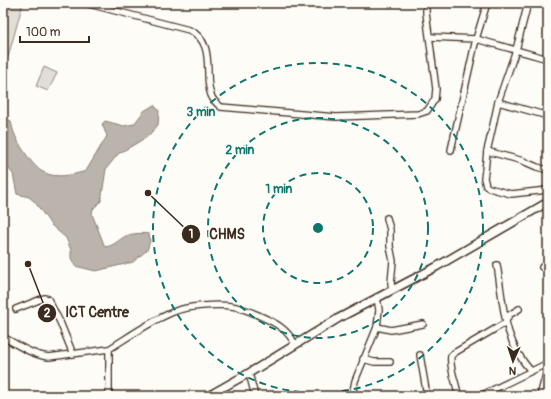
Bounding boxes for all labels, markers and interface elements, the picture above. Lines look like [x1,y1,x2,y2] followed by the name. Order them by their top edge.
[20,18,89,44] scale bar
[26,25,61,40] text: 100 m
[187,105,216,120] text: 3 min
[226,143,255,158] text: 2 min
[266,182,293,197] text: 1 min
[181,221,253,247] callout: CHMS
[311,221,325,235] centre of rings
[209,226,245,243] text: CHMS
[189,227,193,242] text: 1
[37,300,137,326] callout: ICT Centre
[65,304,130,321] text: ICT Centre
[44,306,51,321] text: 2
[493,341,533,381] north arrow
[508,364,517,377] text: N

